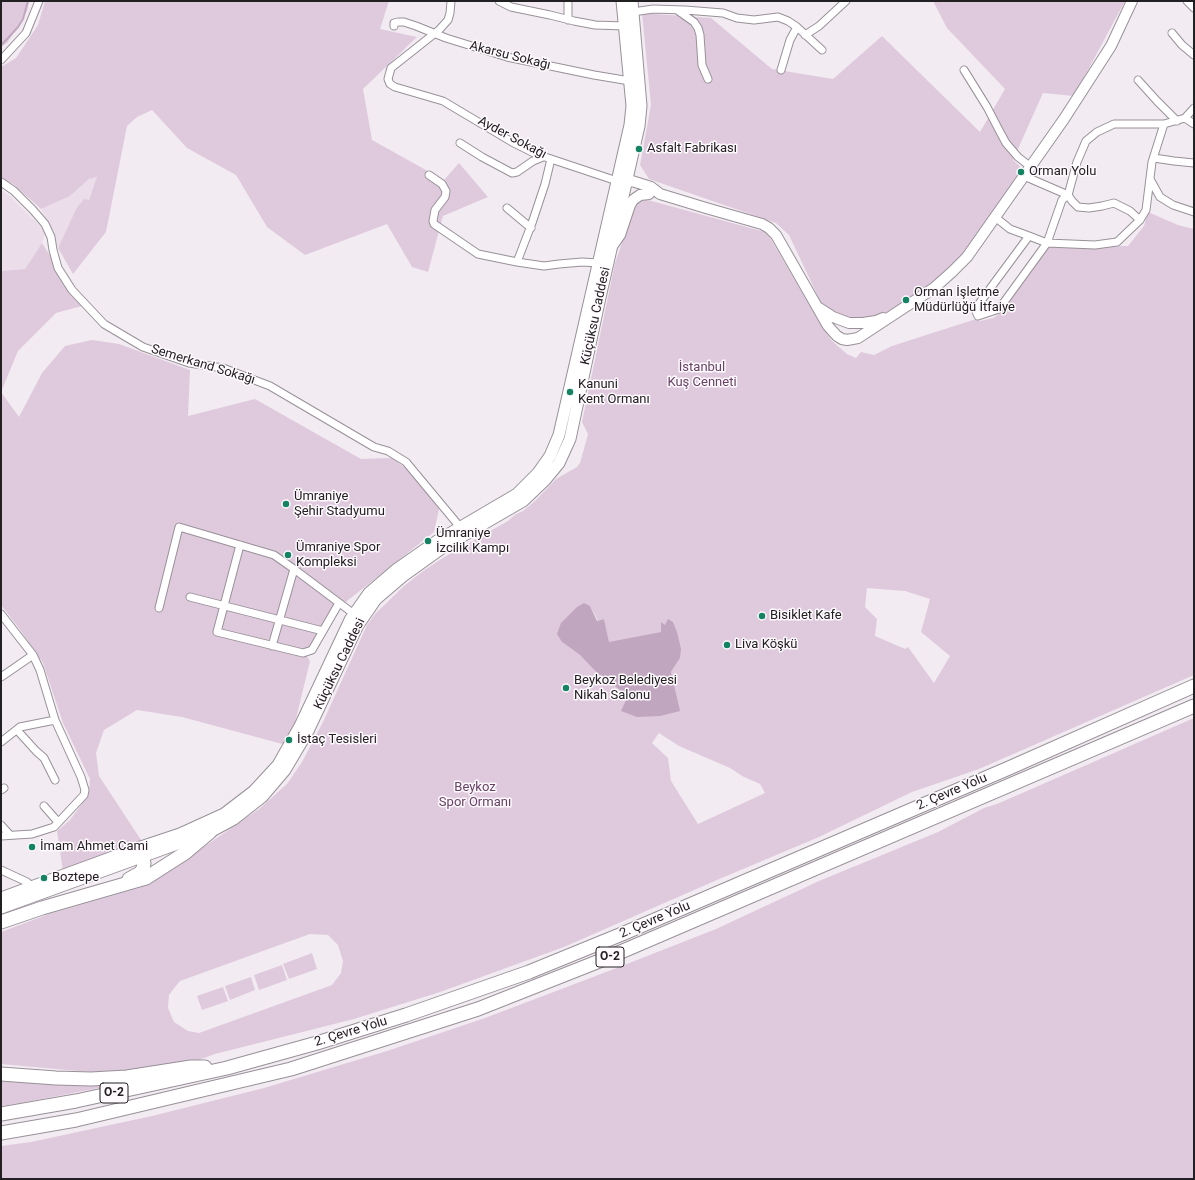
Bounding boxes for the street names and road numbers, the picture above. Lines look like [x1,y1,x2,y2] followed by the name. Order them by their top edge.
[468,38,552,74] street label: Akarsu Sokağı
[475,113,549,163] street label: Ayder Sokağı
[578,266,614,366] street label: Küçüksu Caddesi
[149,342,257,388] street label: Semerkand Sokağı
[311,616,369,712] street label: Küçüksu Caddesi
[914,770,990,814] street label: 2. Çevre Yolu
[617,898,693,942] street label: 2. Çevre Yolu
[596,947,624,967] road number: O-2
[313,1014,389,1050] street label: 2. Çevre Yolu
[100,1083,128,1103] road number: O-2

